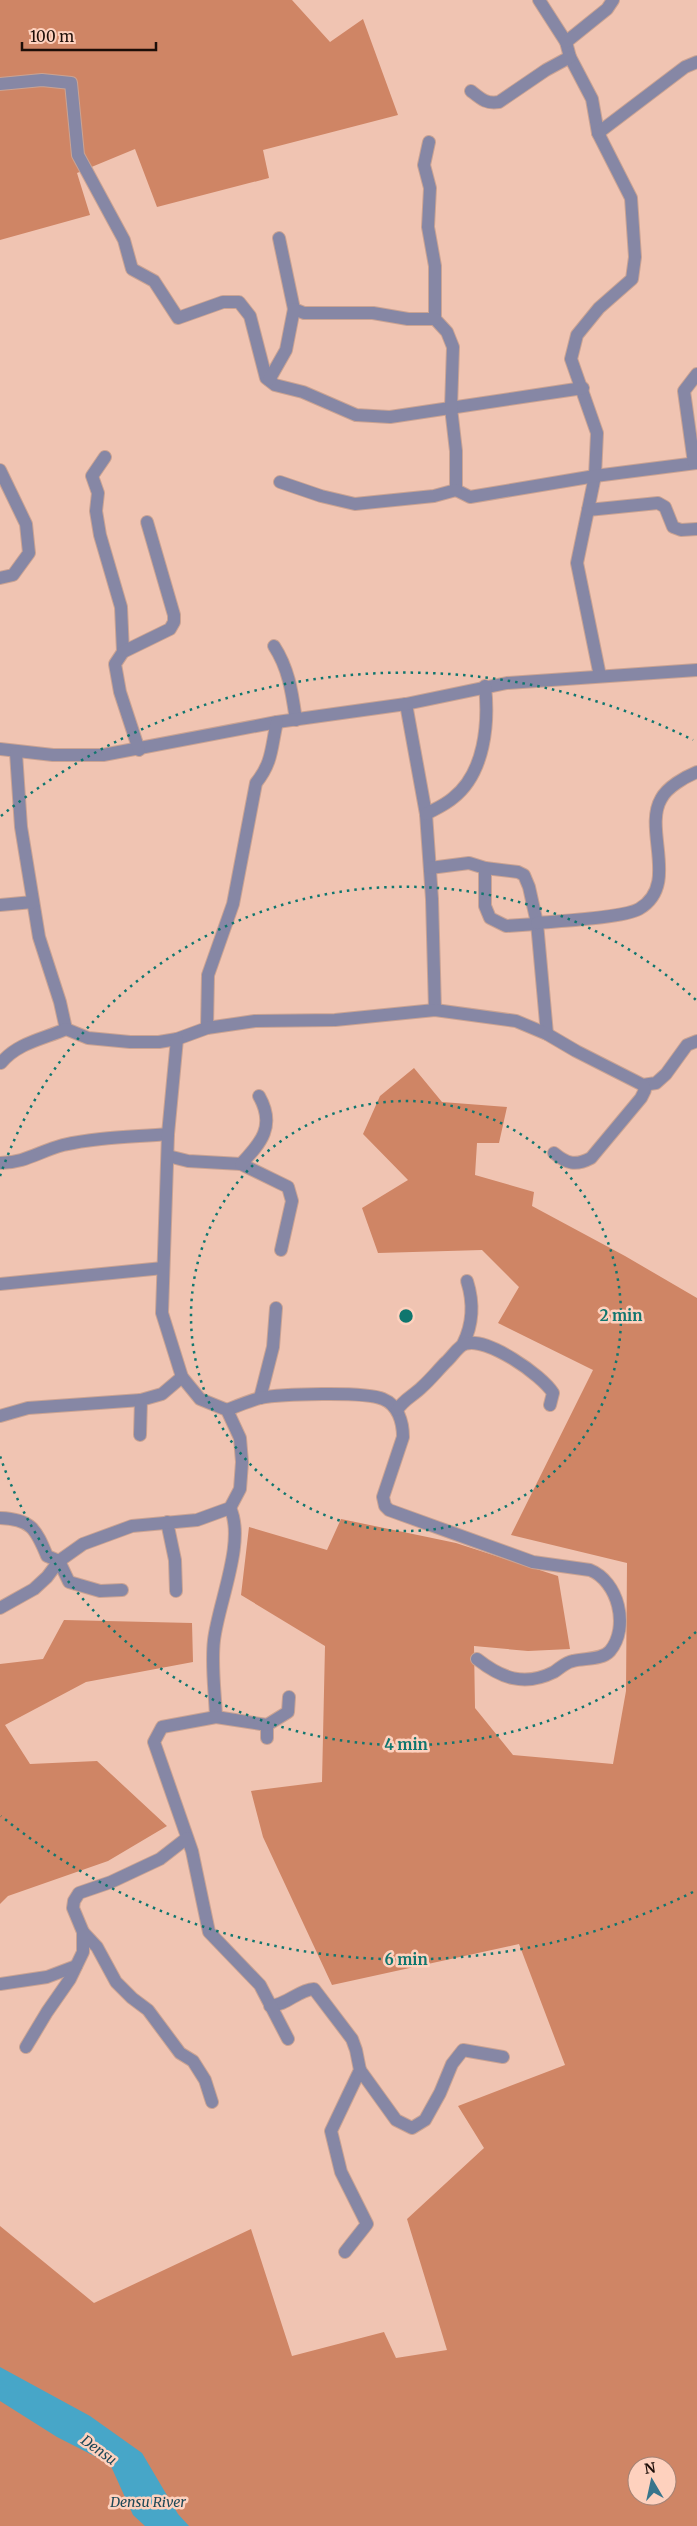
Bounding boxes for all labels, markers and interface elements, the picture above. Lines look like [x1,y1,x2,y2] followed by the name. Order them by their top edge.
[22,20,156,52] scale bar
[30,27,74,46] text: 100 m
[600,1306,642,1325] text: 2 min
[397,1307,415,1325] centre of rings
[384,1735,428,1754] text: 4 min
[384,1950,428,1969] text: 6 min
[77,2431,120,2469] water label: Densu
[627,2456,677,2506] north arrow
[643,2458,657,2478] text: N
[109,2493,186,2511] water label: Densu River

